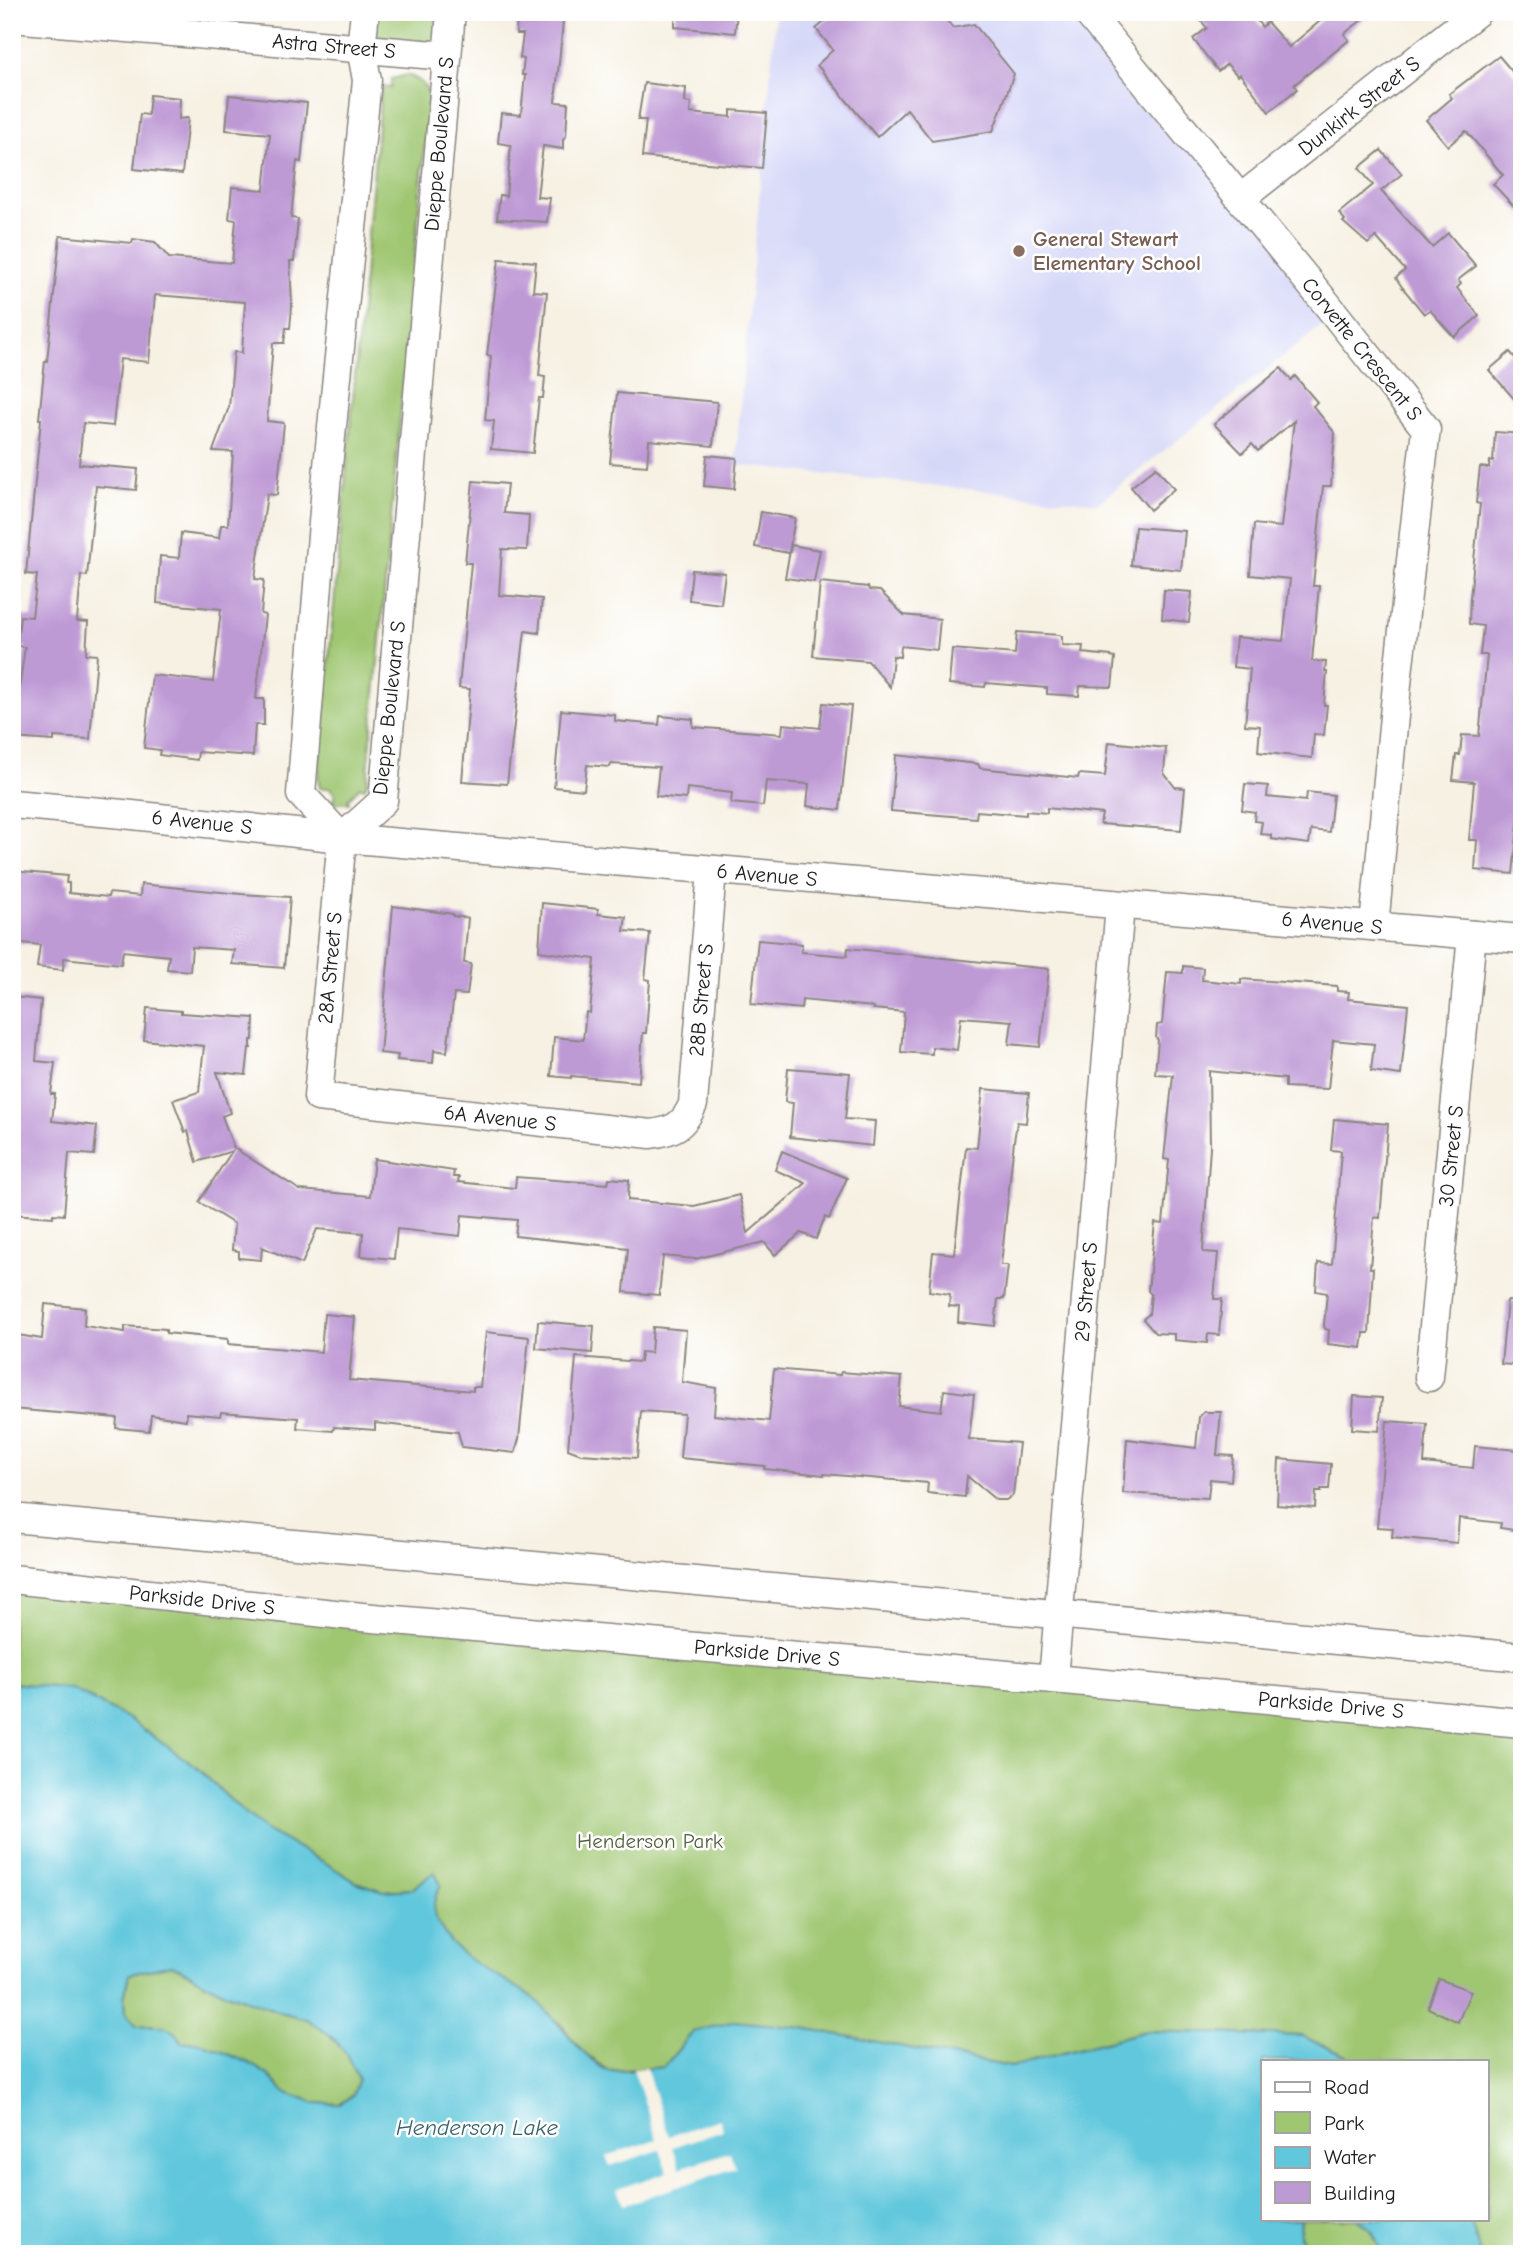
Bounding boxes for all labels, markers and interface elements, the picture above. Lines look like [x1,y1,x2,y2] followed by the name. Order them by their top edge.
[271,29,397,63] street label: Astra Street S
[1294,51,1424,161] street label: Dunkirk Street S
[419,56,459,232] street label: Dieppe Boulevard S
[1033,227,1201,275] place label: General Stewart Elementary School
[1011,243,1027,259] marker: General Stewart Elementary School
[1297,273,1427,425] street label: Corvette Crescent S
[368,620,410,796] street label: Dieppe Boulevard S
[151,805,253,839] street label: 6 Avenue S
[716,859,818,891] street label: 6 Avenue S
[1281,907,1383,939] street label: 6 Avenue S
[313,911,347,1025] street label: 28A Street S
[684,943,718,1057] street label: 28B Street S
[442,1100,558,1136] street label: 6A Avenue S
[1434,1104,1468,1208] street label: 30 Street S
[1070,1241,1102,1343] street label: 29 Street S
[128,1580,276,1620] street label: Parkside Drive S
[693,1635,841,1671] street label: Parkside Drive S
[1257,1687,1405,1723] street label: Parkside Drive S
[577,1829,723,1853] park label: Henderson Park
[1261,2060,1488,2220] legend
[1324,2075,1369,2099] text: Road
[1324,2111,1364,2135] text: Park
[396,2114,558,2141] water label: Henderson Lake
[1324,2145,1377,2169] text: Water
[1324,2181,1396,2205] text: Building

